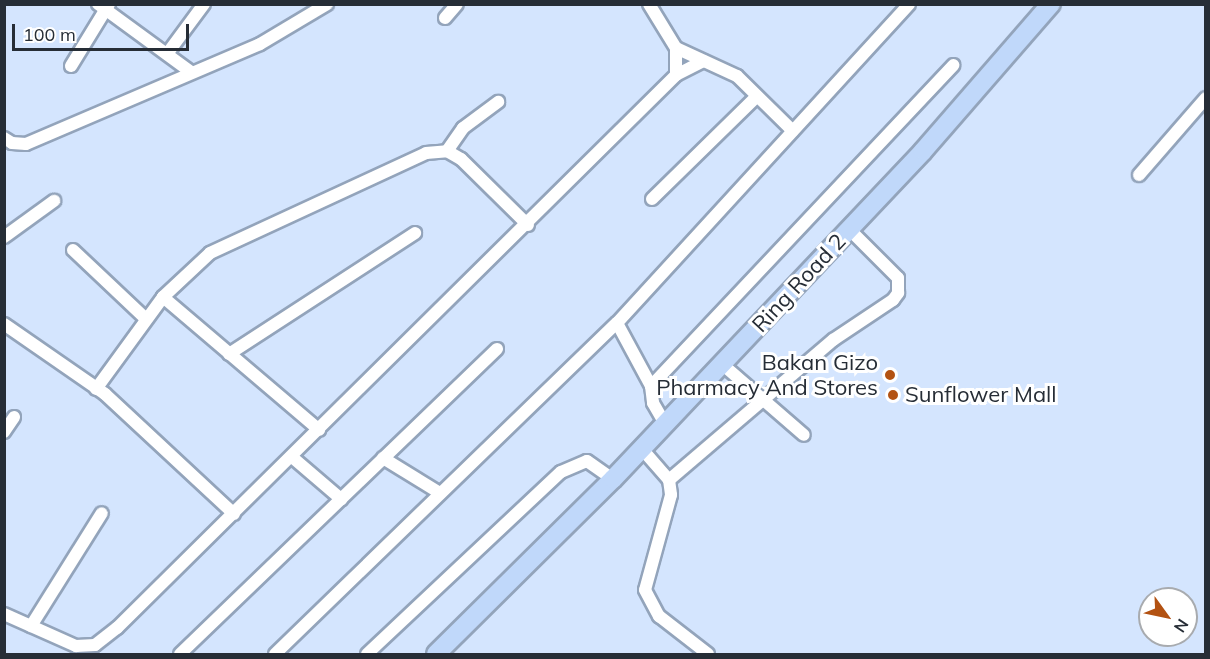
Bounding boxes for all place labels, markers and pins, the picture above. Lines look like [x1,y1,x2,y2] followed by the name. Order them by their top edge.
[656,349,878,400] place label: Bakan Gizo Pharmacy And Stores
[883,368,897,382] marker: Bakan Gizo Pharmacy And Stores
[905,382,1057,408] place label: Sunflower Mall
[886,388,900,402] marker: Sunflower Mall

